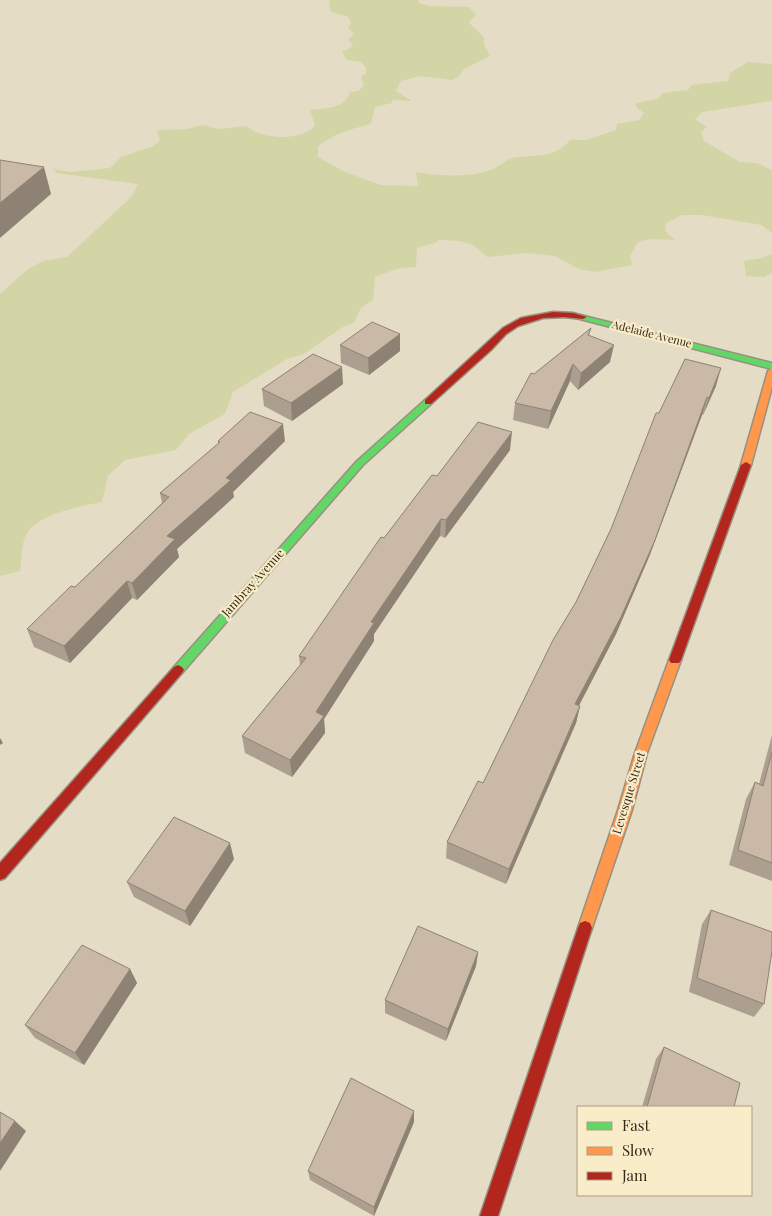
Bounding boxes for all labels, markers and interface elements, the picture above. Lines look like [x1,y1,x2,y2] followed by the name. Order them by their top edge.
[610,316,694,351] street label: Adelaide Avenue
[217,545,287,620] street label: Jambray Avenue
[608,749,648,836] street label: Levesque Street
[577,1106,752,1196] legend
[622,1115,651,1135] text: Fast
[622,1140,654,1160] text: Slow
[621,1165,648,1185] text: Jam

